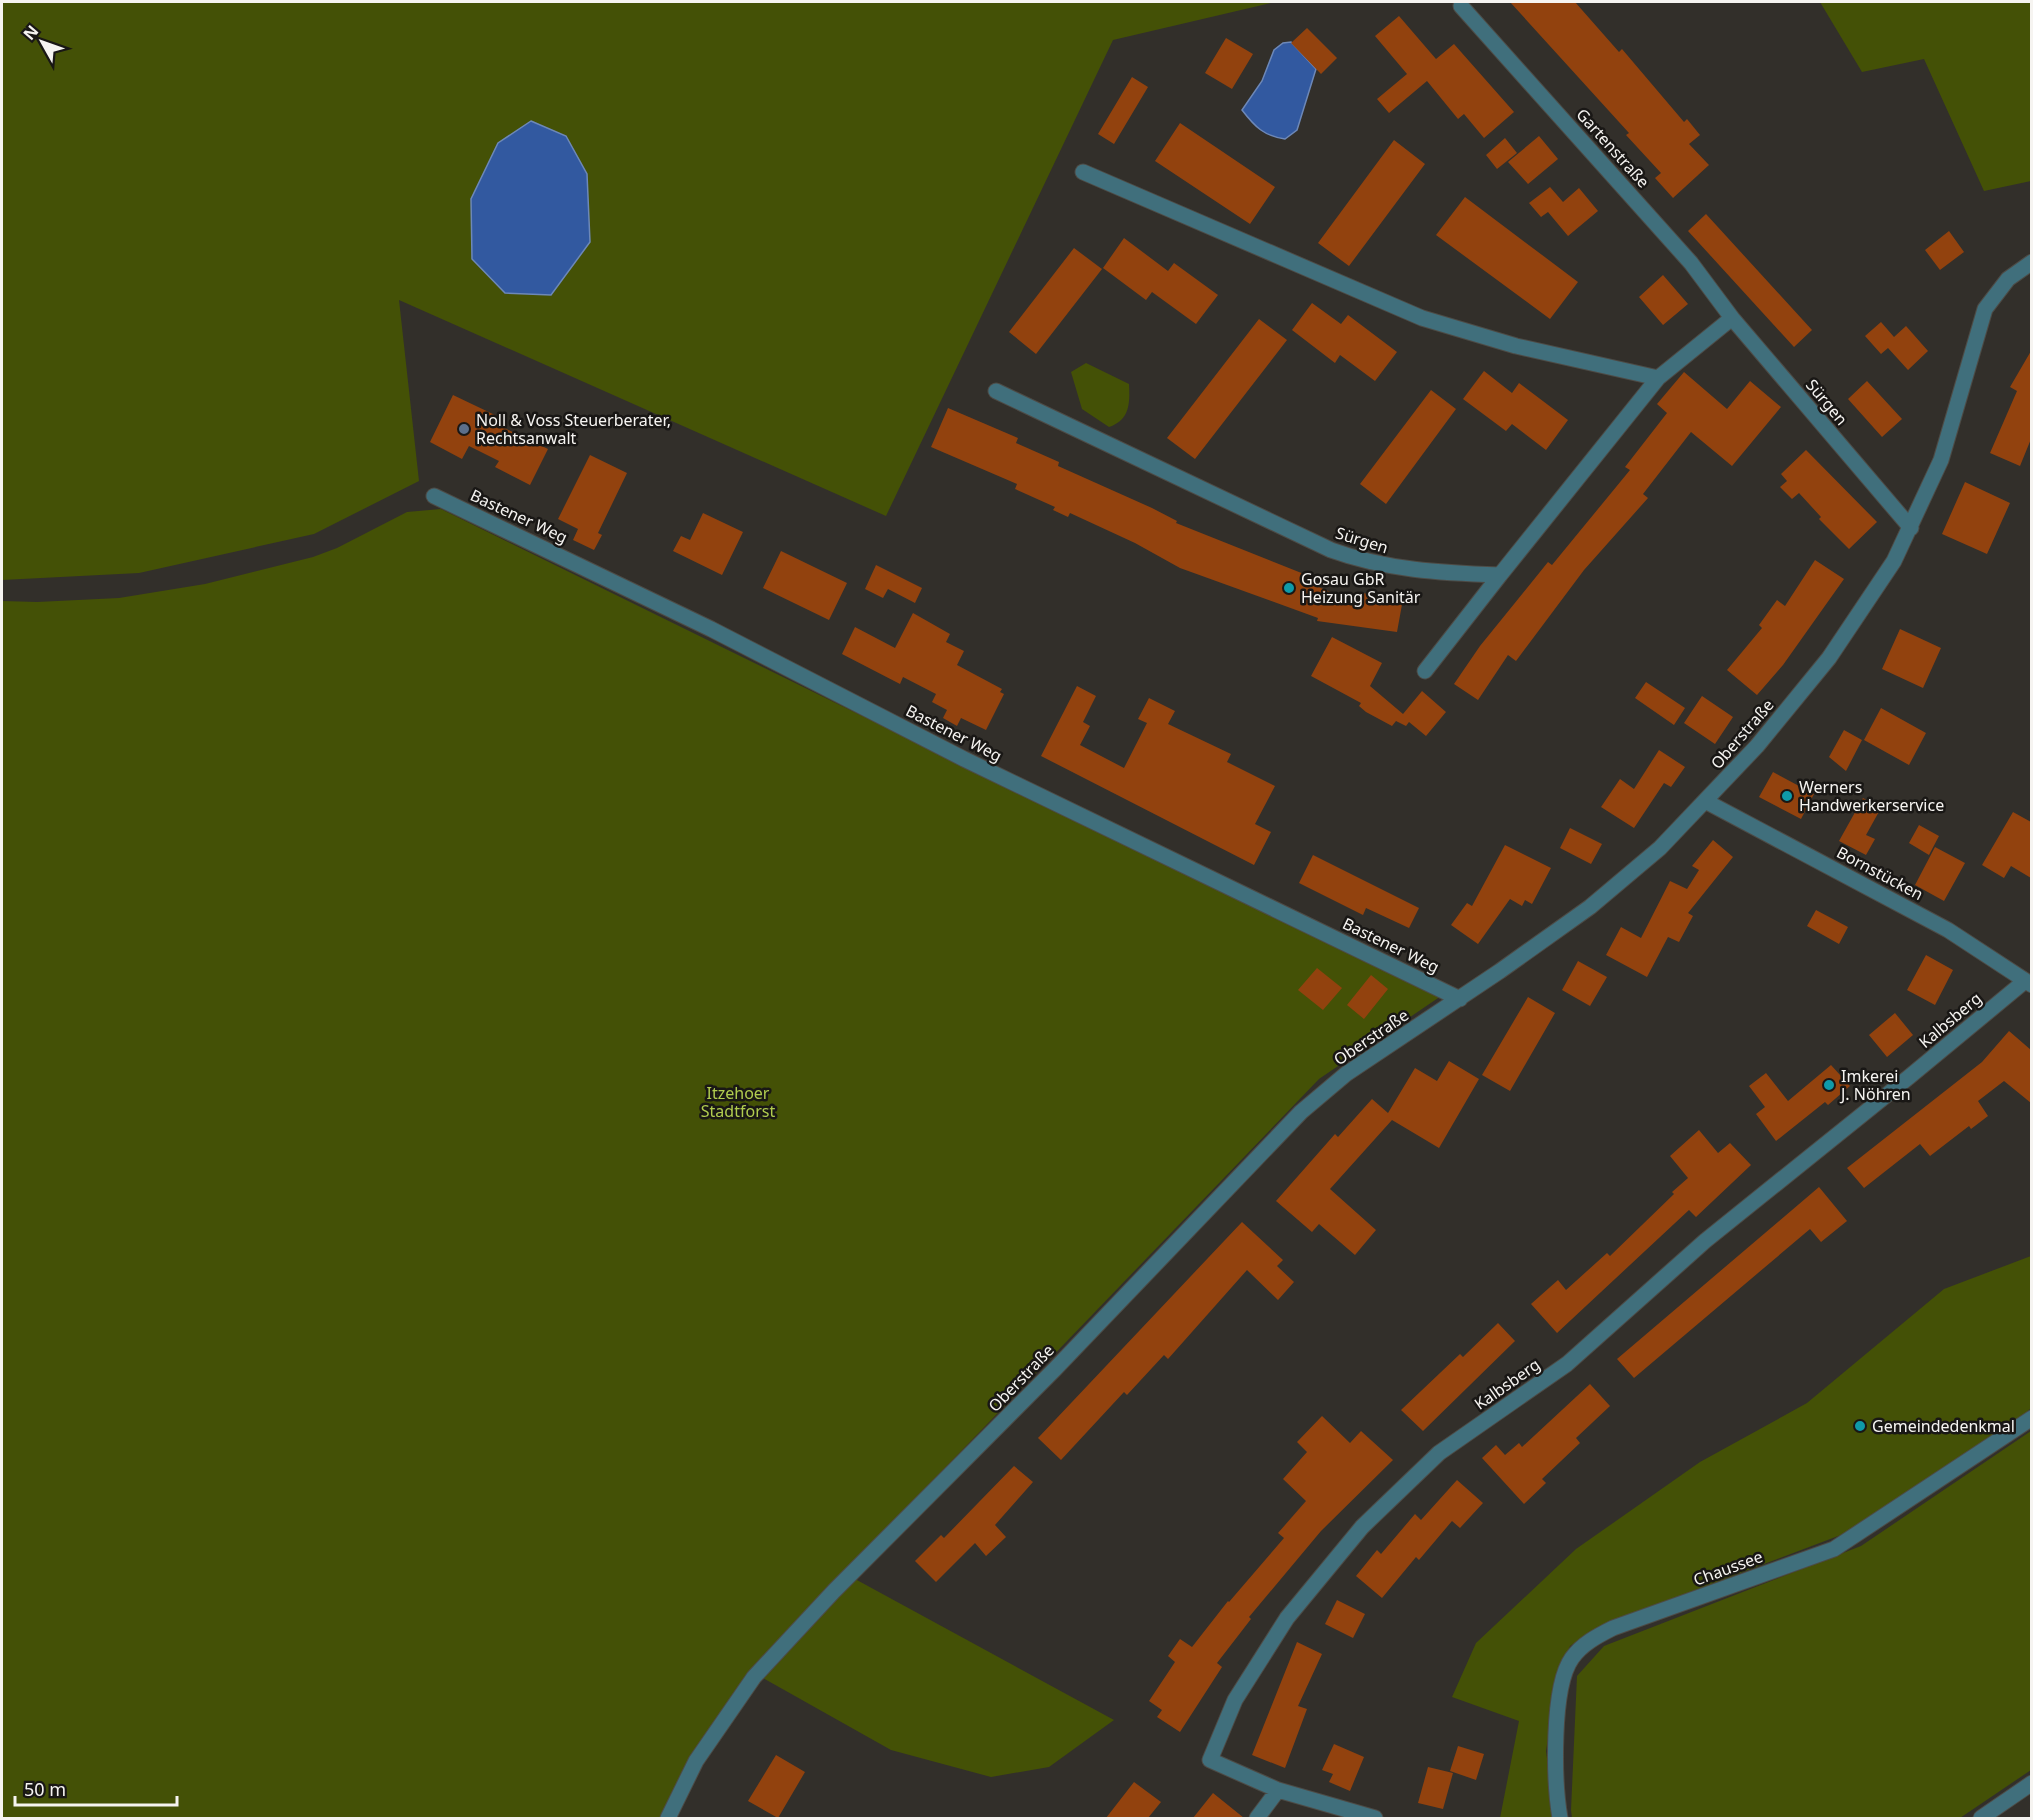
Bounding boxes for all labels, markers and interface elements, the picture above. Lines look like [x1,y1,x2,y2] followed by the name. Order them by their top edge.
[12,12,72,72] north arrow
[18,20,43,44] text: N
[1571,104,1655,192] street label: Gartenstraße
[1801,374,1853,430] street label: Sürgen
[476,409,671,449] place label: Noll & Voss Steuerberater, Rechtsanwalt
[457,422,471,436] marker: Noll & Voss Steuerberater, Rechtsanwalt
[467,484,571,548] street label: Bastener Weg
[1333,522,1391,558] street label: Sürgen
[1301,568,1421,608] place label: Gosau GbR Heizung Sanitär
[1282,581,1296,595] marker: Gosau GbR Heizung Sanitär
[1706,694,1778,774] street label: Oberstraße
[902,699,1006,767] street label: Bastener Weg
[1799,776,1944,816] place label: Werners Handwerkerservice
[1780,789,1794,803] marker: Werners Handwerkerservice
[1833,841,1927,905] street label: Bornstücken
[1339,912,1443,978] street label: Bastener Weg
[1914,987,1986,1053] street label: Kalbsberg
[1329,1004,1413,1070] street label: Oberstraße
[1839,1065,1911,1105] place label: Imkerei J. Nöhren
[1822,1078,1836,1092] marker: Imkerei J. Nöhren
[701,1082,775,1122] park label: Itzehoer Stadtforst
[983,1340,1059,1416] street label: Oberstraße
[1470,1353,1544,1415] street label: Kalbsberg
[1872,1415,2015,1437] place label: Gemeindedenkmal
[1853,1419,1867,1433] marker: Gemeindedenkmal
[1690,1545,1766,1591] street label: Chaussee
[15,1769,177,1807] scale bar
[24,1777,66,1801] text: 50 m

